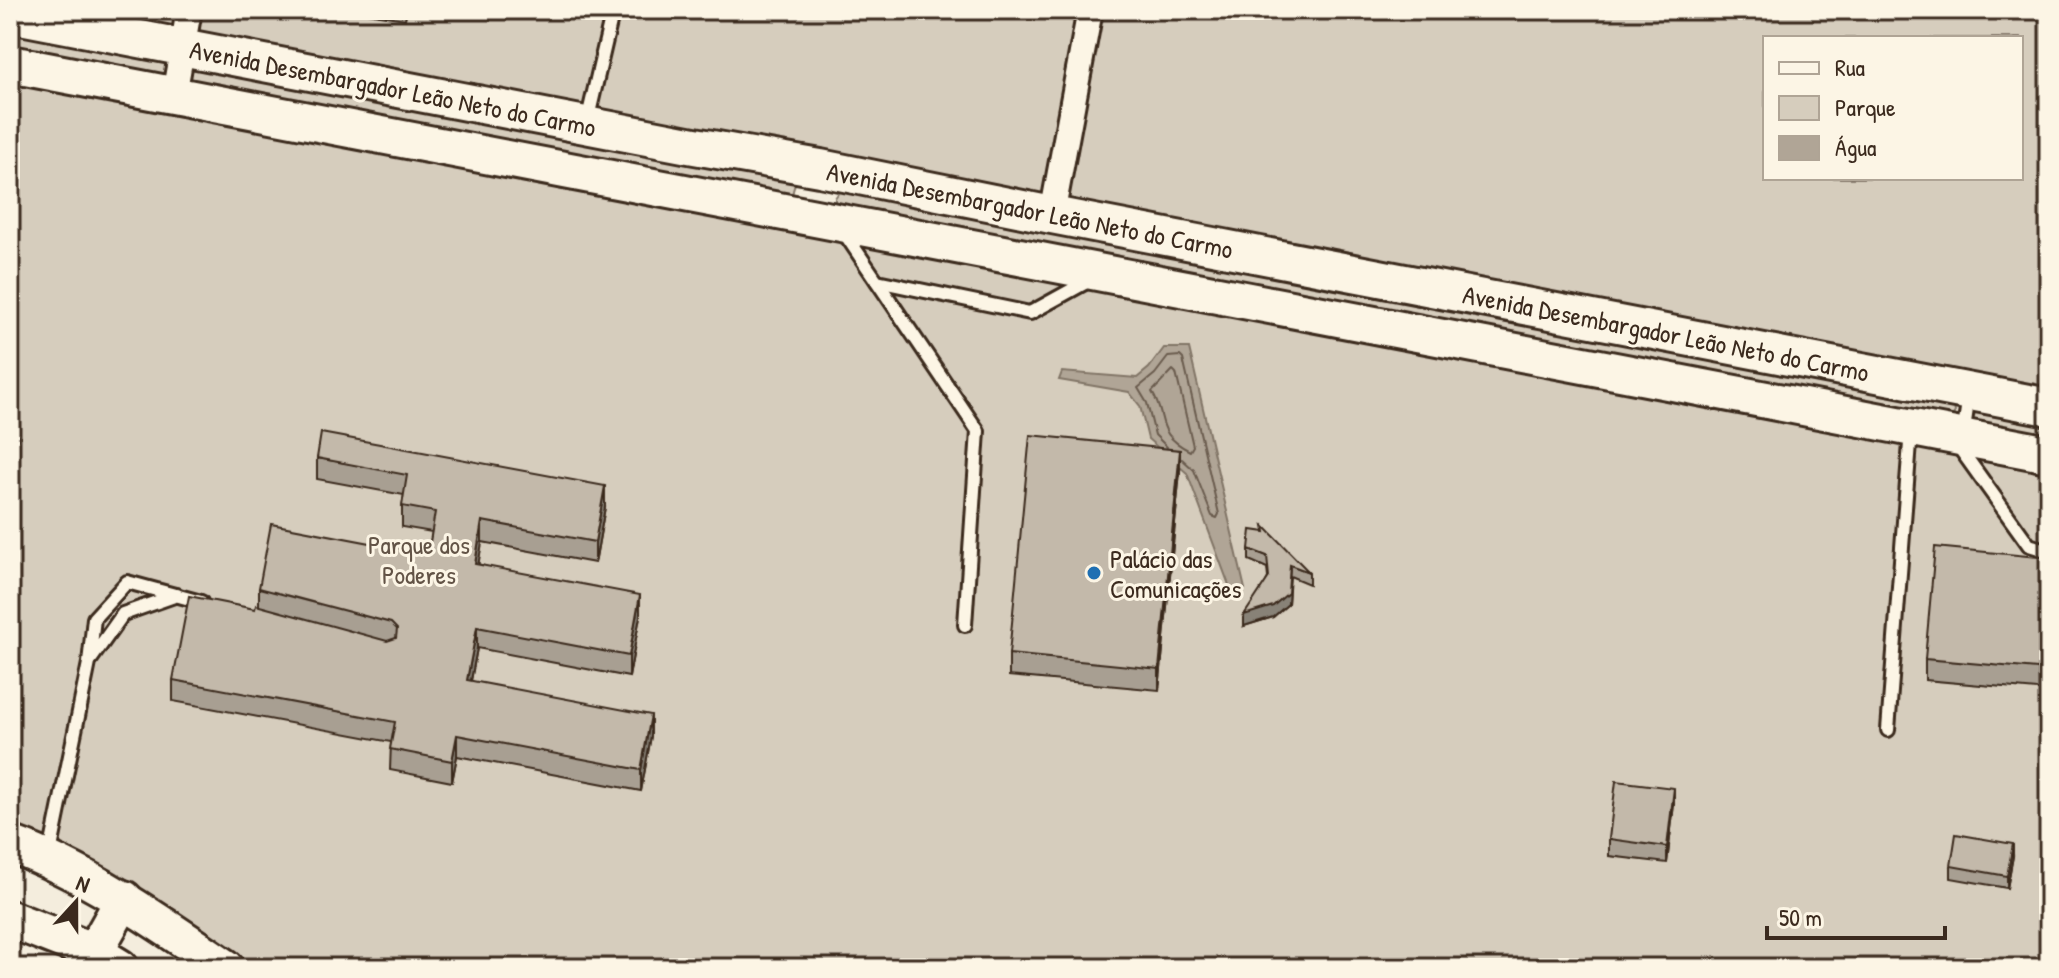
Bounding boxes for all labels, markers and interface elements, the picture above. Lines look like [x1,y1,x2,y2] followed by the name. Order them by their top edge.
[187,31,599,145] street label: Avenida Desembargador Leão Neto do Carmo
[1763,36,2023,180] legend
[1835,51,1865,83] text: Rua
[1835,91,1896,123] text: Parque
[1835,131,1876,163] text: Água
[824,153,1236,267] street label: Avenida Desembargador Leão Neto do Carmo
[1460,276,1872,390] street label: Avenida Desembargador Leão Neto do Carmo
[368,527,470,592] park label: Parque dos Poderes
[1110,541,1242,606] place label: Palácio das Comunicações
[1085,564,1103,582] marker: Palácio das Comunicações
[36,862,116,942] north arrow
[72,867,94,900] text: N
[1767,890,1945,940] scale bar
[1779,901,1822,933] text: 50 m

